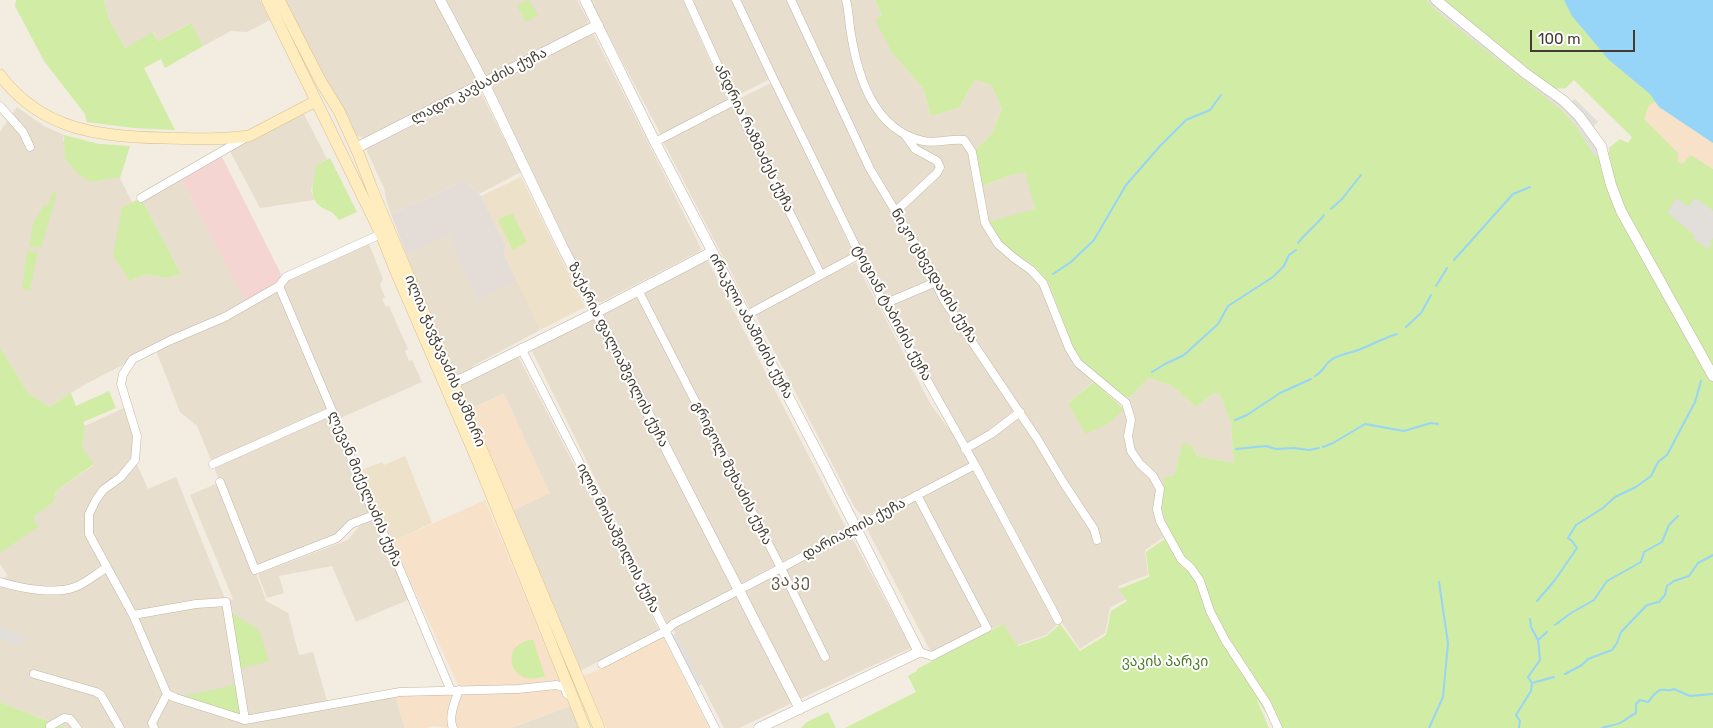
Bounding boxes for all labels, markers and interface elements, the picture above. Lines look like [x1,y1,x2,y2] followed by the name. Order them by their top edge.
[1533,20,1638,52] scale bar
[1538,30,1580,48] text: 100 m
[408,44,550,128] street label: ლადო კავსაძის ქუჩა
[711,61,797,215] street label: ანდრია რაზმაძეს ქუჩა
[887,206,981,346] street label: ნიკო ცხვედაძის ქუჩა
[849,242,935,384] street label: ტიციან ტაბიძის ქუჩა
[705,250,797,402] street label: ირაკლი აბაშიძის ქუჩა
[564,260,672,450] street label: ზაქარია ფალიაშვილის ქუჩა
[401,272,489,450] street label: ილია ჭავჭავაძის გამზირი
[688,398,776,548] street label: გრიგოლ მუხაძის ქუჩა
[325,409,405,569] street label: ლევან მიქელაძის ქუჩა
[573,460,663,616] street label: ილო მოსაშვილის ქუჩა
[799,495,909,563] street label: დარიალის ქუჩა
[770,571,812,591] district label: ვაკე
[1122,654,1208,670] park label: ვაკის პარკი

